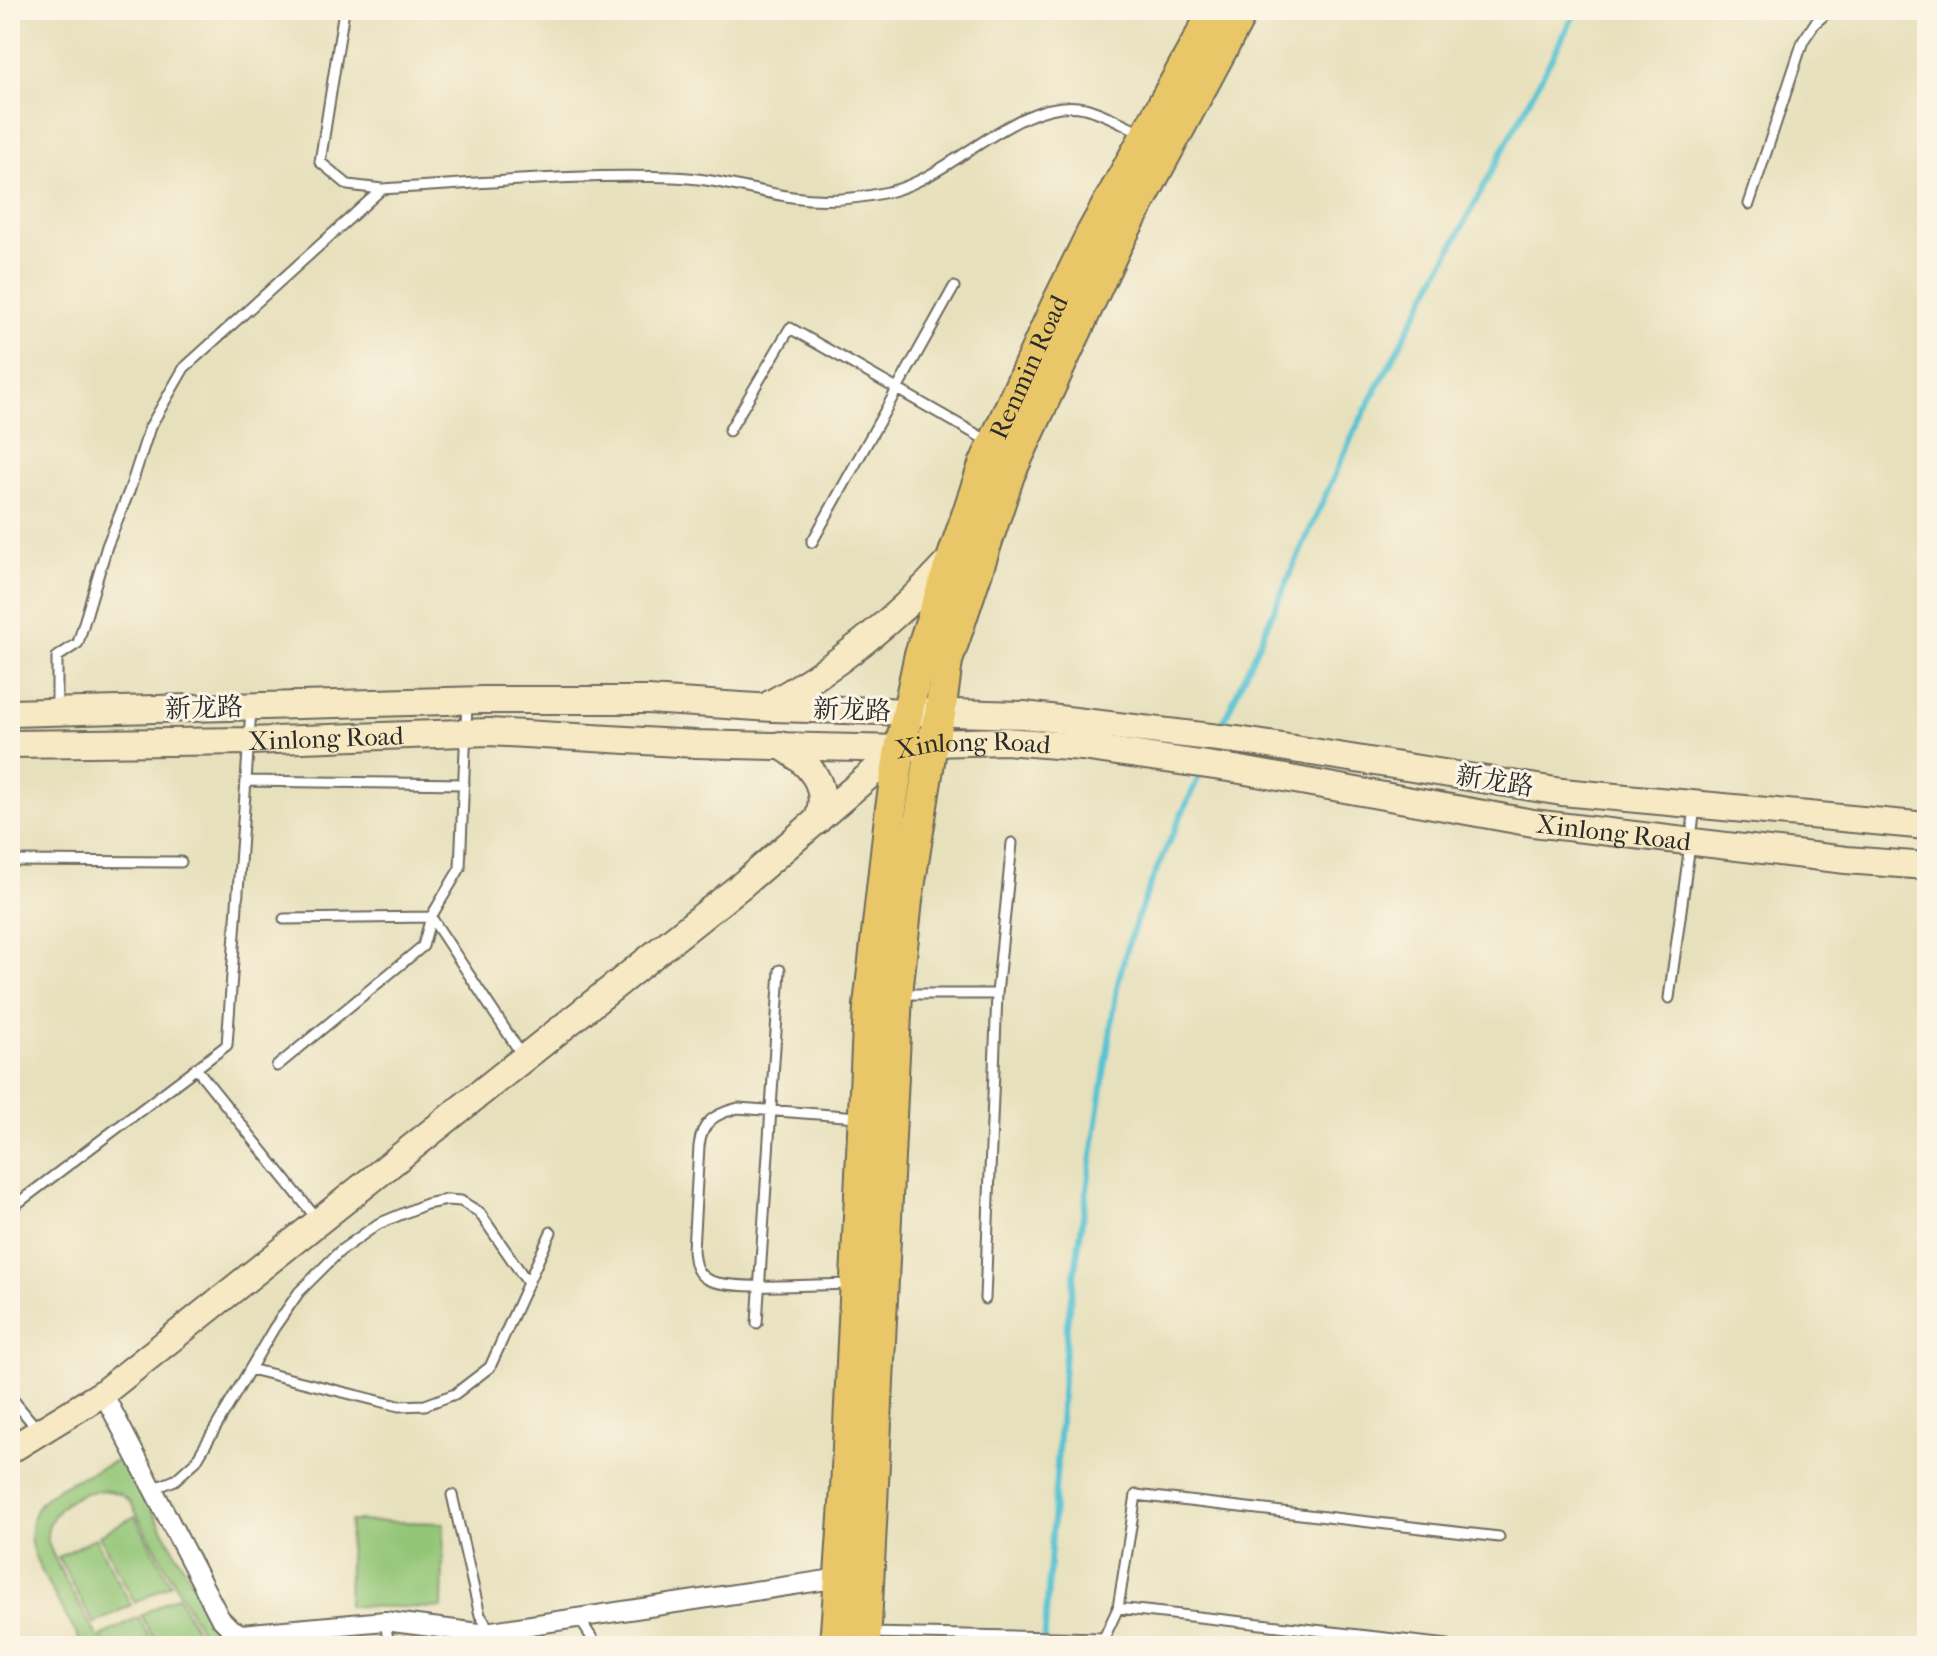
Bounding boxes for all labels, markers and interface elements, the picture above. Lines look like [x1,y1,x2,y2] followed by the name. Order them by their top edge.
[982,289,1075,444] street label: Renmin Road
[164,691,244,725] street label: 新龙路
[812,693,892,727] street label: 新龙路
[248,720,405,757] street label: Xinlong Road
[893,725,1053,765] street label: Xinlong Road
[1454,760,1536,802] street label: 新龙路
[1535,808,1694,857] street label: Xinlong Road

